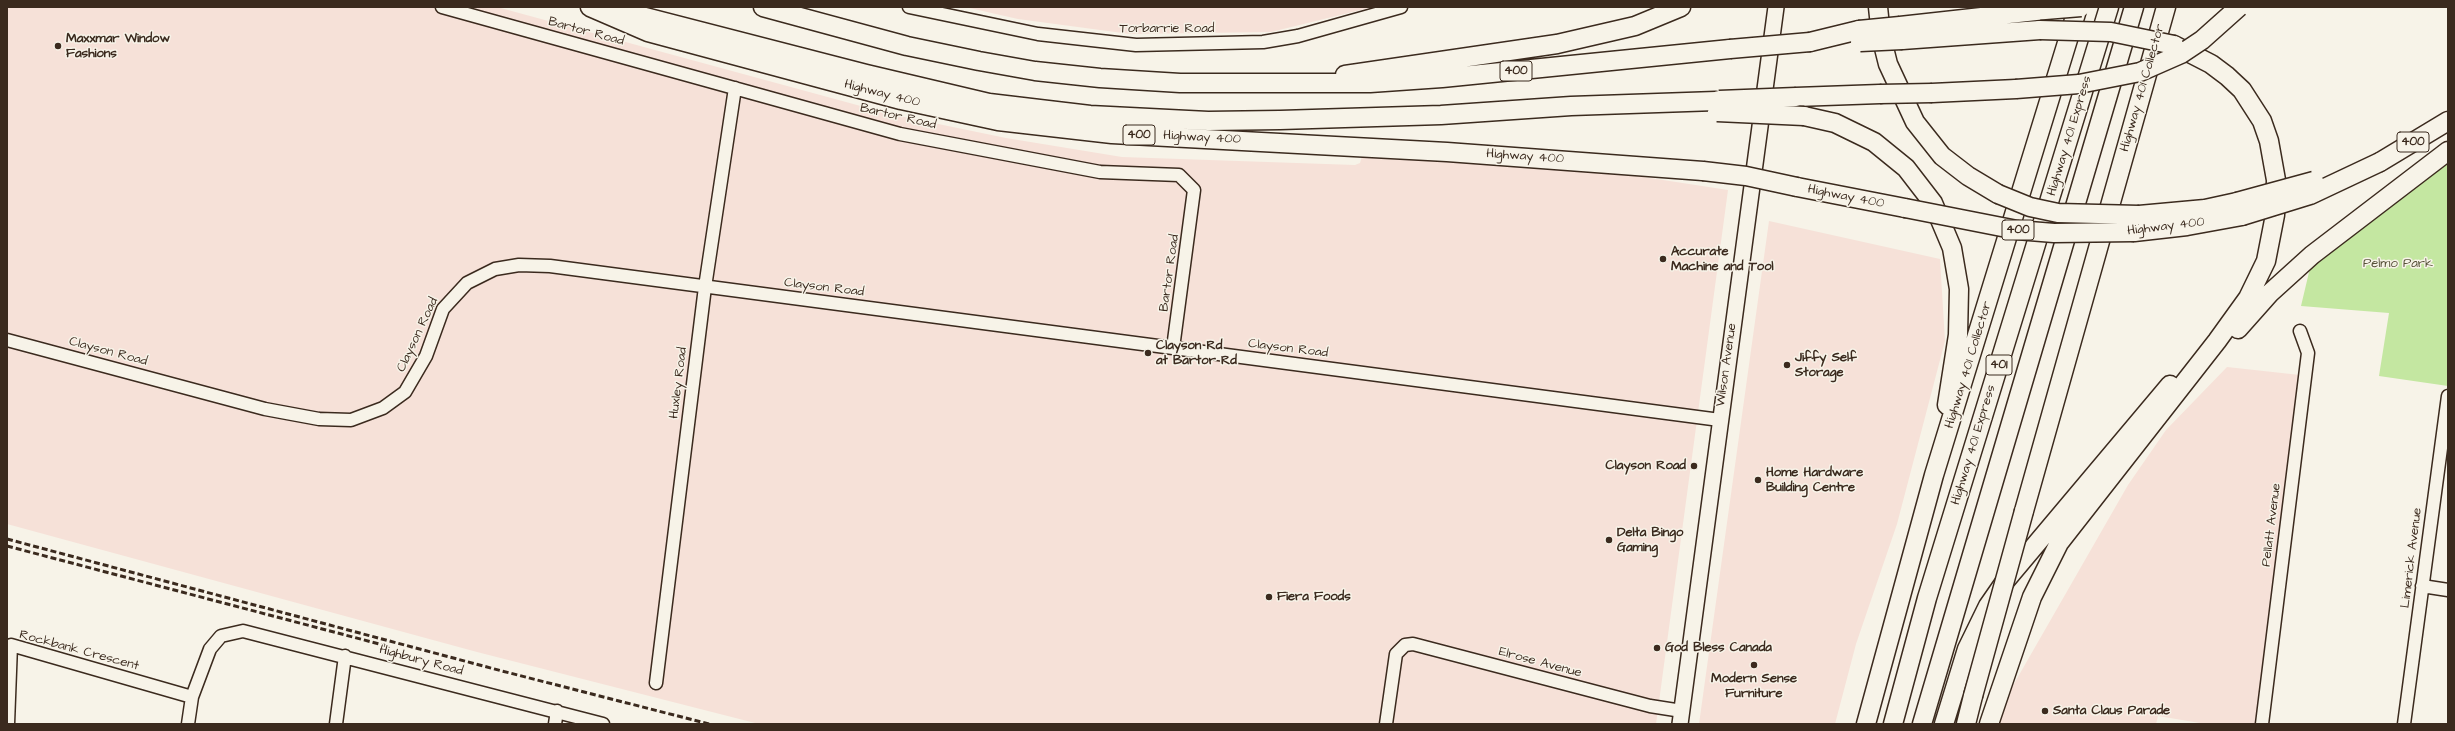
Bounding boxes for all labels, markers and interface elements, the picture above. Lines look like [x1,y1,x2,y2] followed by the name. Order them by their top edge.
[546,14,626,50] street label: Bartor Road
[1120,21,1214,37] street label: Torbarrie Road
[2117,22,2169,154] street label: Highway 401 Collector
[66,31,170,62] place label: Maxxmar Window Fashions
[53,41,63,51] marker: Maxxmar Window Fashions
[1500,61,1532,81] road number: 400
[2044,74,2096,198] street label: Highway 401 Express
[842,77,922,111] street label: Highway 400
[858,101,938,133] street label: Bartor Road
[1123,125,1155,145] road number: 400
[1163,128,1241,148] street label: Highway 400
[2397,132,2429,152] road number: 400
[1486,147,1564,167] street label: Highway 400
[1806,182,1886,212] street label: Highway 400
[2126,215,2206,239] street label: Highway 400
[2002,220,2034,240] road number: 400
[1157,233,1183,313] street label: Bartor Road
[1671,244,1773,275] place label: Accurate Machine and Tool
[1658,254,1668,264] marker: Accurate Machine and Tool
[2363,256,2433,272] park label: Pelmo Park
[783,275,865,301] street label: Clayson Road
[394,295,442,375] street label: Clayson Road
[1942,300,1996,430] street label: Highway 401 Collector
[1713,322,1741,408] street label: Wilson Avenue
[67,334,149,370] street label: Clayson Road
[1247,336,1329,362] street label: Clayson Road
[1156,338,1237,369] place label: Clayson Rd at Bartor Rd
[667,346,691,420] street label: Huxley Road
[1143,348,1153,358] marker: Clayson Rd at Bartor Rd
[1795,350,1857,381] place label: Jiffy Self Storage
[1986,355,2012,375] road number: 401
[1782,360,1792,370] marker: Jiffy Self Storage
[1948,383,2000,507] street label: Highway 401 Express
[1606,458,1686,474] place label: Clayson Road
[1689,461,1699,471] marker: Clayson Road
[1766,465,1863,496] place label: Home Hardware Building Centre
[1753,475,1763,485] marker: Home Hardware Building Centre
[2259,482,2285,568] street label: Pellatt Avenue
[2398,507,2426,609] street label: Limerick Avenue
[1617,525,1683,556] place label: Delta Bingo Gaming
[1604,535,1614,545] marker: Delta Bingo Gaming
[1277,589,1351,605] place label: Fiera Foods
[1264,592,1274,602] marker: Fiera Foods
[17,628,141,674] street label: Rockbank Crescent
[1665,640,1772,656] place label: God Bless Canada
[377,642,465,680] street label: Highbury Road
[1652,643,1662,653] marker: God Bless Canada
[1497,644,1583,682] street label: Elrose Avenue
[1749,660,1759,670] marker: Modern Sense Furniture
[1711,671,1797,702] place label: Modern Sense Furniture
[2053,703,2170,719] place label: Santa Claus Parade
[2040,706,2050,716] marker: Santa Claus Parade

